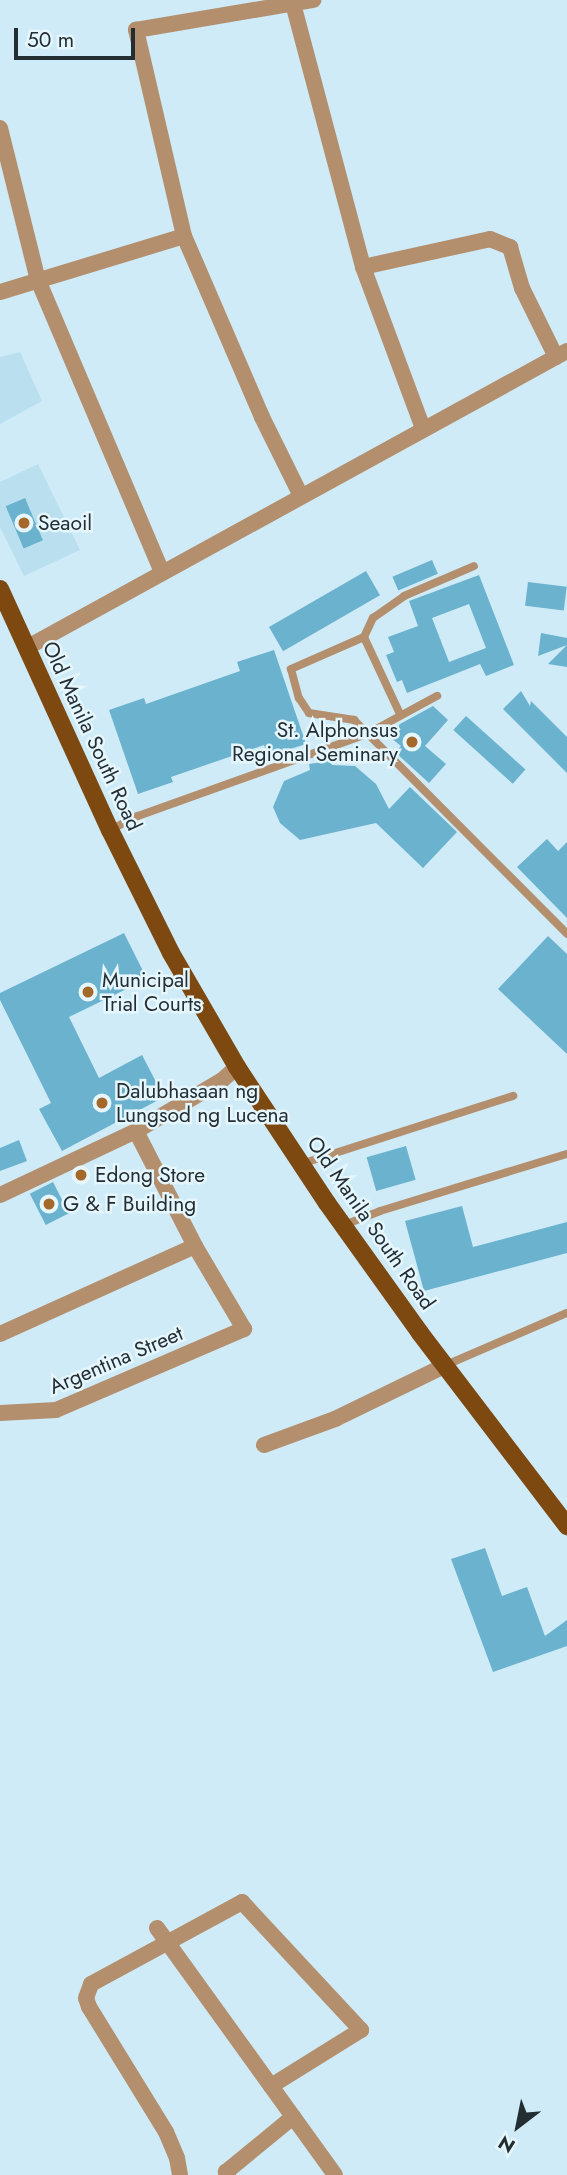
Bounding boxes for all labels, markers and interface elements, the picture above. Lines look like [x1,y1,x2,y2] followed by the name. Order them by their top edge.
[18,14,138,58] scale bar
[27,25,74,55] text: 50 m
[38,510,92,536] place label: Seaoil
[16,515,32,531] marker: Seaoil
[37,637,147,835] street label: Old Manila South Road
[232,717,398,767] place label: St. Alphonsus Regional Seminary
[404,734,420,750] marker: St. Alphonsus Regional Seminary
[102,967,202,1017] place label: Municipal Trial Courts
[80,984,96,1000] marker: Municipal Trial Courts
[116,1078,289,1128] place label: Dalubhasaan ng Lungsod ng Lucena
[94,1095,110,1111] marker: Dalubhasaan ng Lungsod ng Lucena
[302,1131,440,1315] street label: Old Manila South Road
[95,1162,205,1188] place label: Edong Store
[73,1167,89,1183] marker: Edong Store
[63,1191,196,1217] place label: G & F Building
[41,1196,57,1212] marker: G & F Building
[45,1321,187,1399] street label: Argentina Street
[483,2091,553,2161] north arrow
[493,2129,520,2160] text: N

